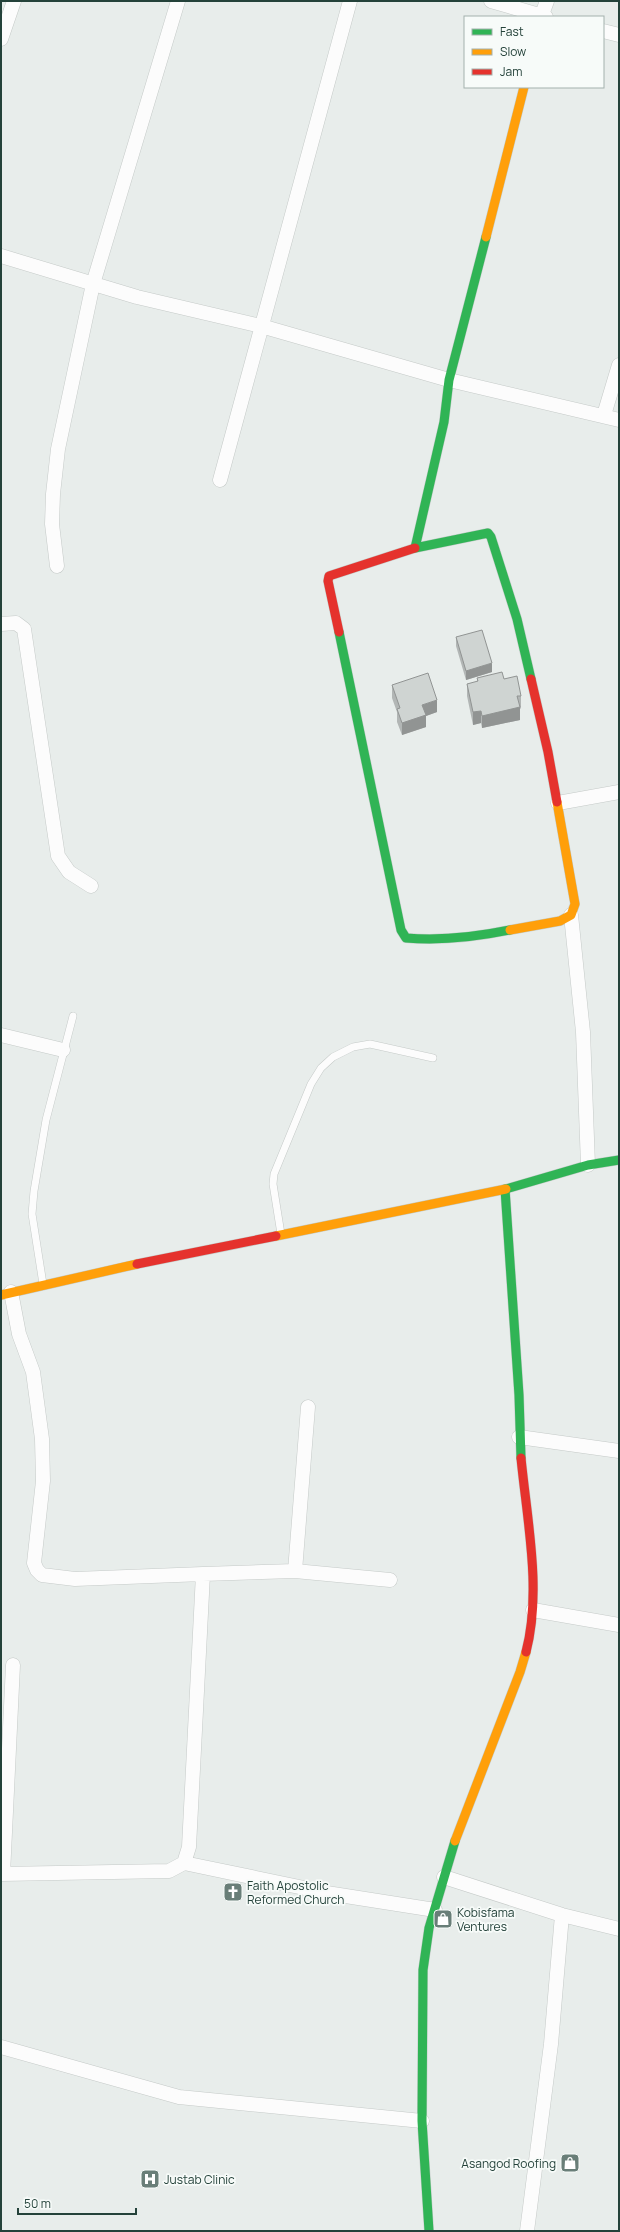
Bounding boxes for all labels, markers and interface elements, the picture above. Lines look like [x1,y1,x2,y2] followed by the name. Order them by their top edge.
[464,16,604,88] legend
[500,23,524,40] text: Fast
[500,43,526,60] text: Slow
[500,63,522,80] text: Jam
[247,1877,345,1908] place label: Faith Apostolic Reformed Church
[222,1881,244,1903] church icon: Faith Apostolic Reformed Church
[457,1904,515,1935] place label: Kobisfama Ventures
[432,1908,454,1930] shop icon: Kobisfama Ventures
[559,2152,581,2174] shop icon: Asangod Roofing
[461,2155,556,2172] place label: Asangod Roofing
[139,2168,161,2190] hospital icon: Justab Clinic
[164,2171,235,2188] place label: Justab Clinic
[18,2190,136,2216] scale bar
[24,2195,51,2212] text: 50 m

